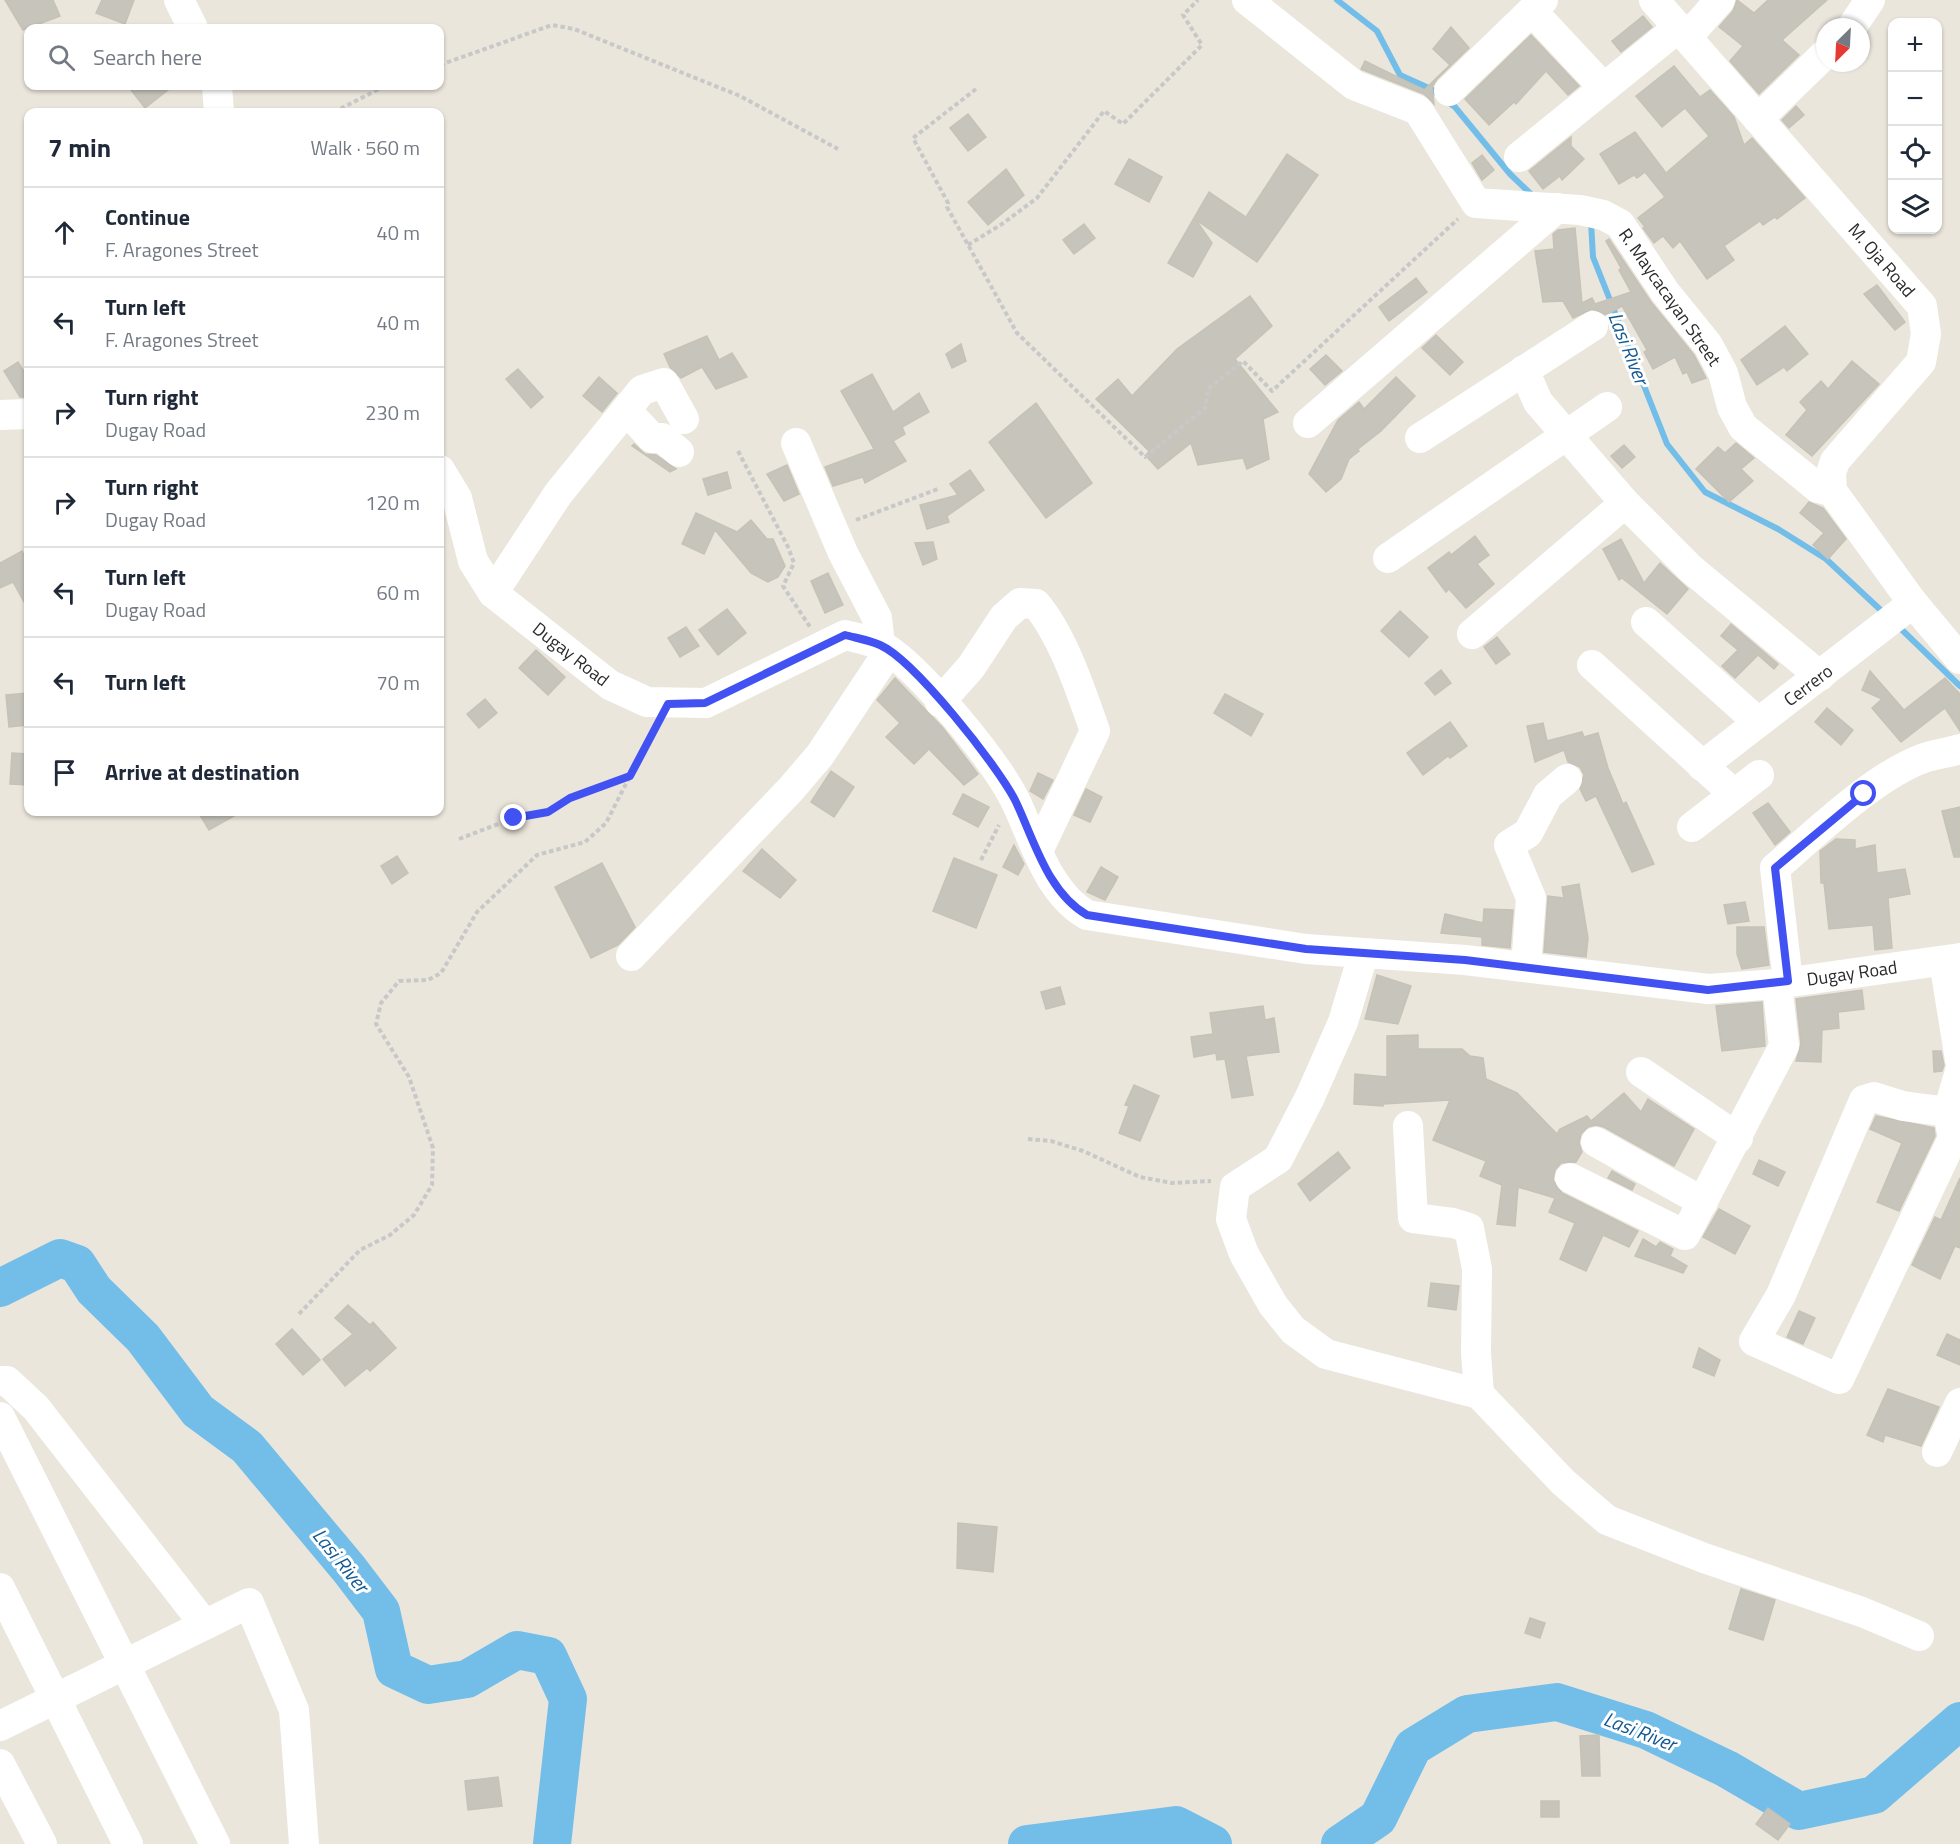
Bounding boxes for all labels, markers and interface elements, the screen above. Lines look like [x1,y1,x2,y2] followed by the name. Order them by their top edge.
[1816,18,1870,72] north arrow
[1888,18,1942,234] map controls
[1888,18,1942,72] button: +
[24,24,444,90] search box
[93,40,202,74] text: Search here
[45,41,78,74] icon: search
[1888,72,1942,126] button: −
[1888,126,1942,180] button: locate
[48,128,111,167] text: 7 min
[311,132,420,163] text: Walk · 560 m
[1888,180,1942,234] button: layers
[105,200,190,234] text: Continue
[48,216,81,249] icon: ahead
[376,217,420,248] text: 40 m
[1842,217,1922,303] street label: M. Oja Road
[1612,223,1728,372] street label: R. Maycacayan Street
[105,234,259,265] text: F. Aragones Street
[105,290,186,324] text: Turn left
[48,306,81,339] icon: left
[376,307,420,338] text: 40 m
[1601,307,1658,391] water label: Lasi River
[105,324,259,355] text: F. Aragones Street
[105,380,199,414] text: Turn right
[48,396,81,429] icon: right
[365,397,420,428] text: 230 m
[105,414,206,445] text: Dugay Road
[105,470,199,504] text: Turn right
[48,486,81,519] icon: right
[365,487,420,518] text: 120 m
[105,504,206,535] text: Dugay Road
[105,560,186,594] text: Turn left
[48,576,81,609] icon: left
[376,577,420,608] text: 60 m
[105,594,206,625] text: Dugay Road
[527,615,615,693] street label: Dugay Road
[1778,657,1838,713] street label: Cerrero
[105,665,186,699] text: Turn left
[48,666,81,699] icon: left
[376,667,420,698] text: 70 m
[105,755,300,789] text: Arrive at destination
[48,756,81,789] icon: arrive
[1850,780,1876,806] route start
[500,804,526,830] route end
[1805,953,1899,993] street label: Dugay Road
[305,1521,378,1601] water label: Lasi River
[1599,1703,1683,1760] water label: Lasi River

